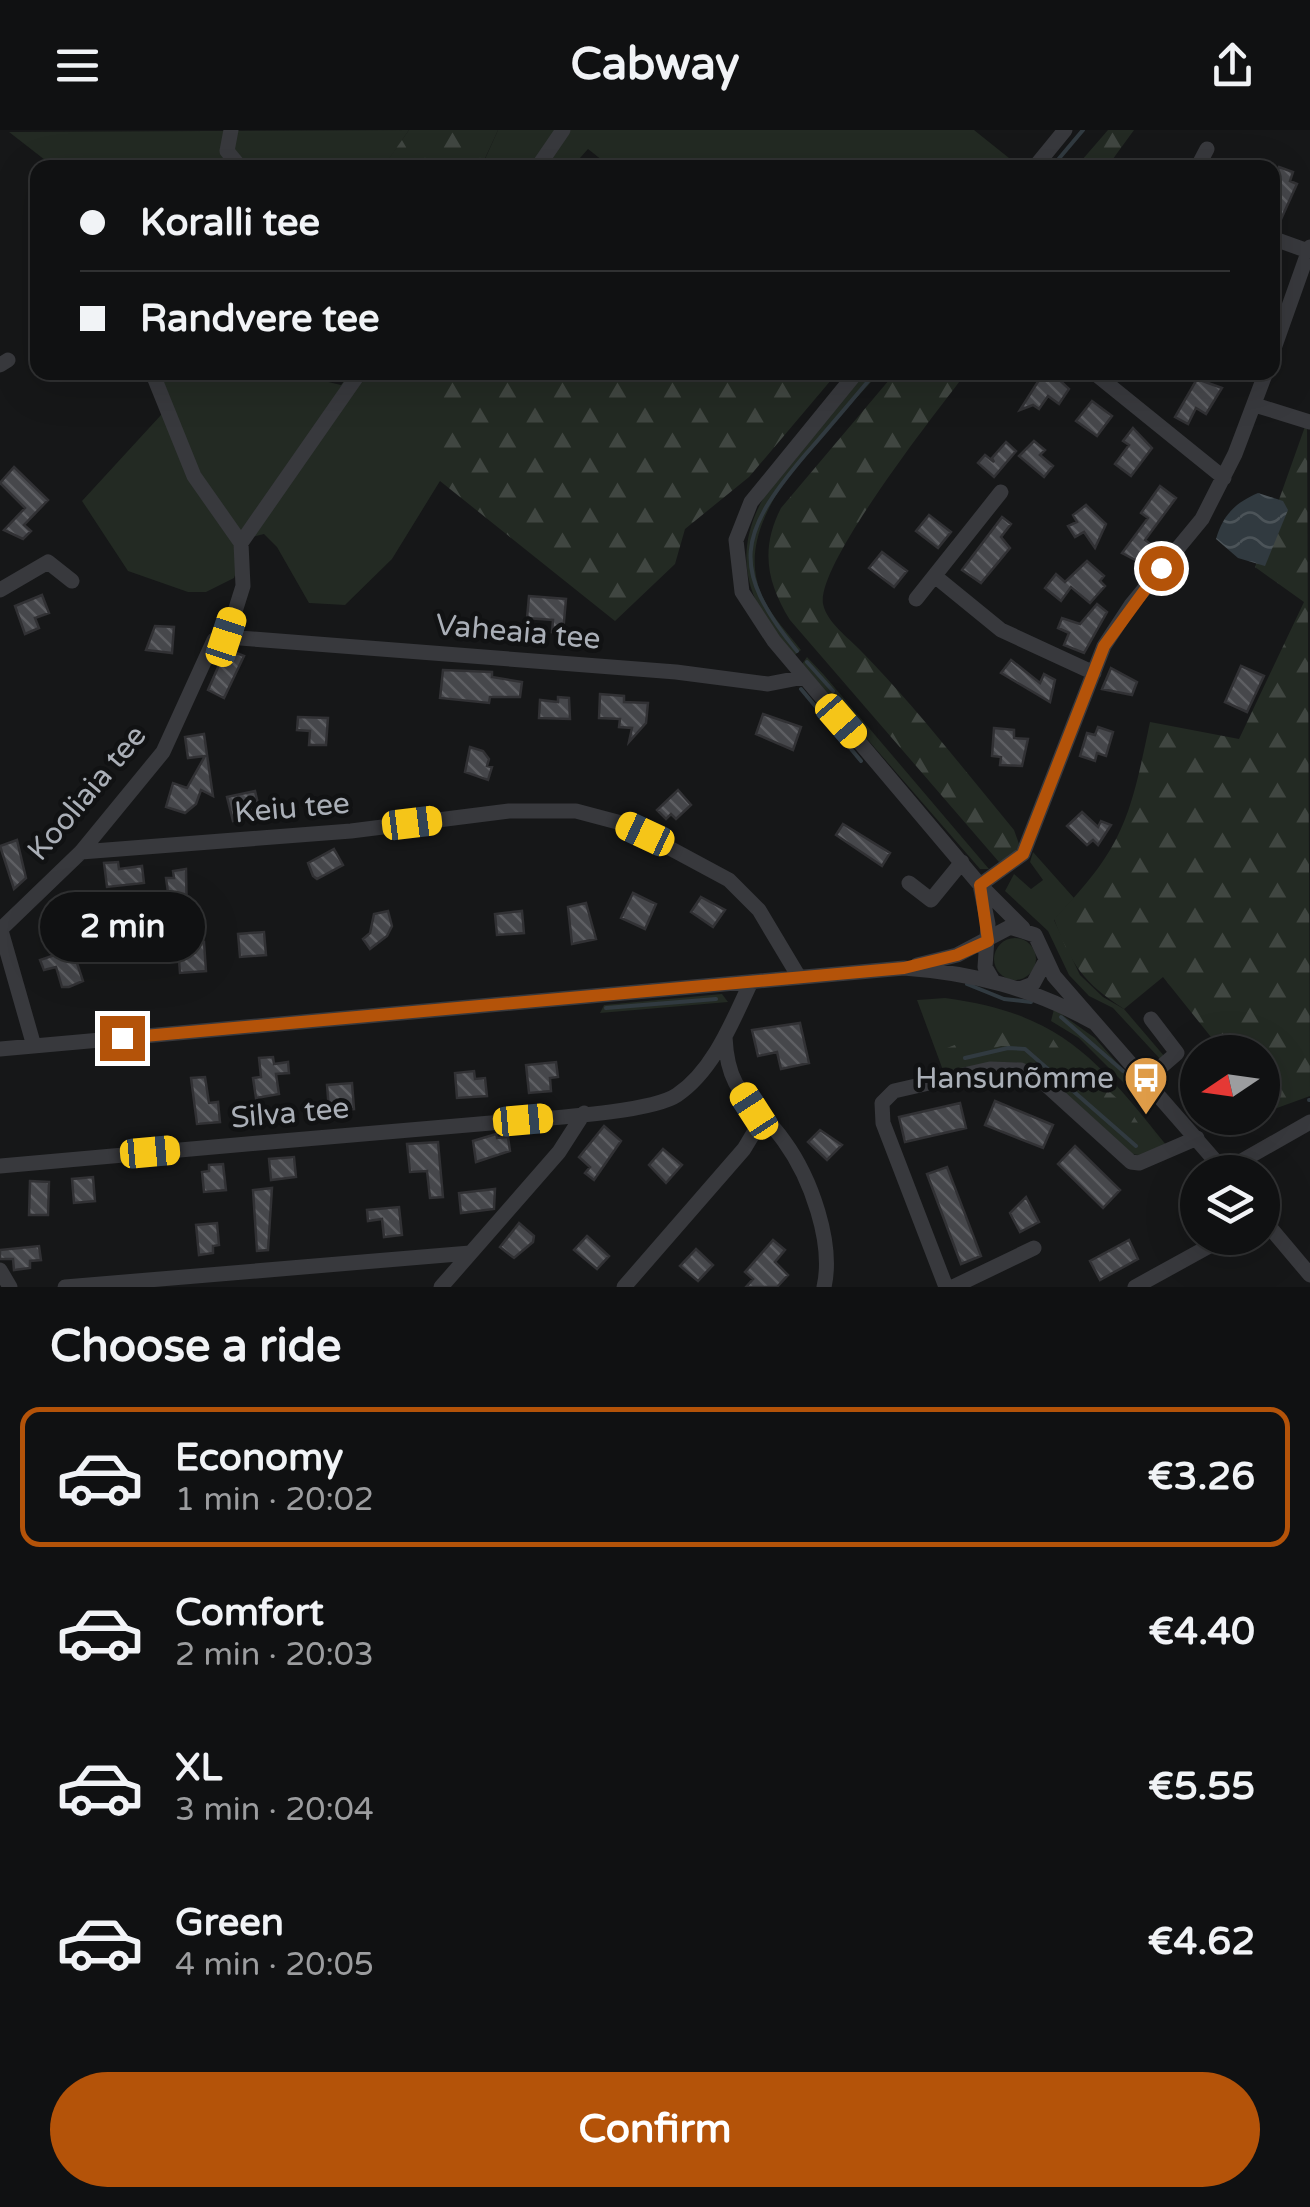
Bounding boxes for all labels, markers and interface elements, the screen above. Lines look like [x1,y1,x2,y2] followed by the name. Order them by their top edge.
[50,38,105,93] icon: menu
[570,38,740,92] text: Cabway
[1205,38,1260,93] icon: share
[140,200,320,246] text: Koralli tee
[140,296,380,342] text: Randvere tee
[1139,546,1184,591] route start
[202,604,250,670] car
[434,606,602,658] street label: Vaheaia tee
[810,689,872,753] car
[20,718,154,868] street label: Kooliaia tee
[233,785,351,831] street label: Keiu tee
[380,804,444,842] car
[611,808,679,860] car
[39,893,204,963] callout: 2 min
[80,908,165,946] text: 2 min
[100,1016,145,1061] route end
[1180,1035,1280,1135] north arrow
[1180,1035,1280,1255] map controls
[1123,1055,1169,1116] bus stop icon: Hansunõmme
[915,1060,1114,1097] place label: Hansunõmme
[725,1078,783,1144] car
[229,1089,351,1137] street label: Silva tee
[492,1102,554,1138] car
[119,1134,181,1170] car
[1180,1155,1280,1255] button: layers
[50,1320,341,1374] text: Choose a ride
[55,1432,145,1522] icon: car
[175,1435,343,1481] text: Economy
[1148,1454,1255,1500] text: €3.26
[175,1481,374,1519] text: 1 min · 20:02
[55,1587,145,1677] icon: car
[175,1590,324,1636] text: Comfort
[1148,1609,1255,1655] text: €4.40
[175,1636,374,1674] text: 2 min · 20:03
[55,1742,145,1832] icon: car
[175,1745,222,1791] text: XL
[1148,1764,1255,1810] text: €5.55
[175,1791,374,1829] text: 3 min · 20:04
[55,1897,145,1987] icon: car
[175,1900,284,1946] text: Green
[1148,1919,1255,1965] text: €4.62
[175,1946,374,1984] text: 4 min · 20:05
[50,2072,1260,2187] button: Confirm

